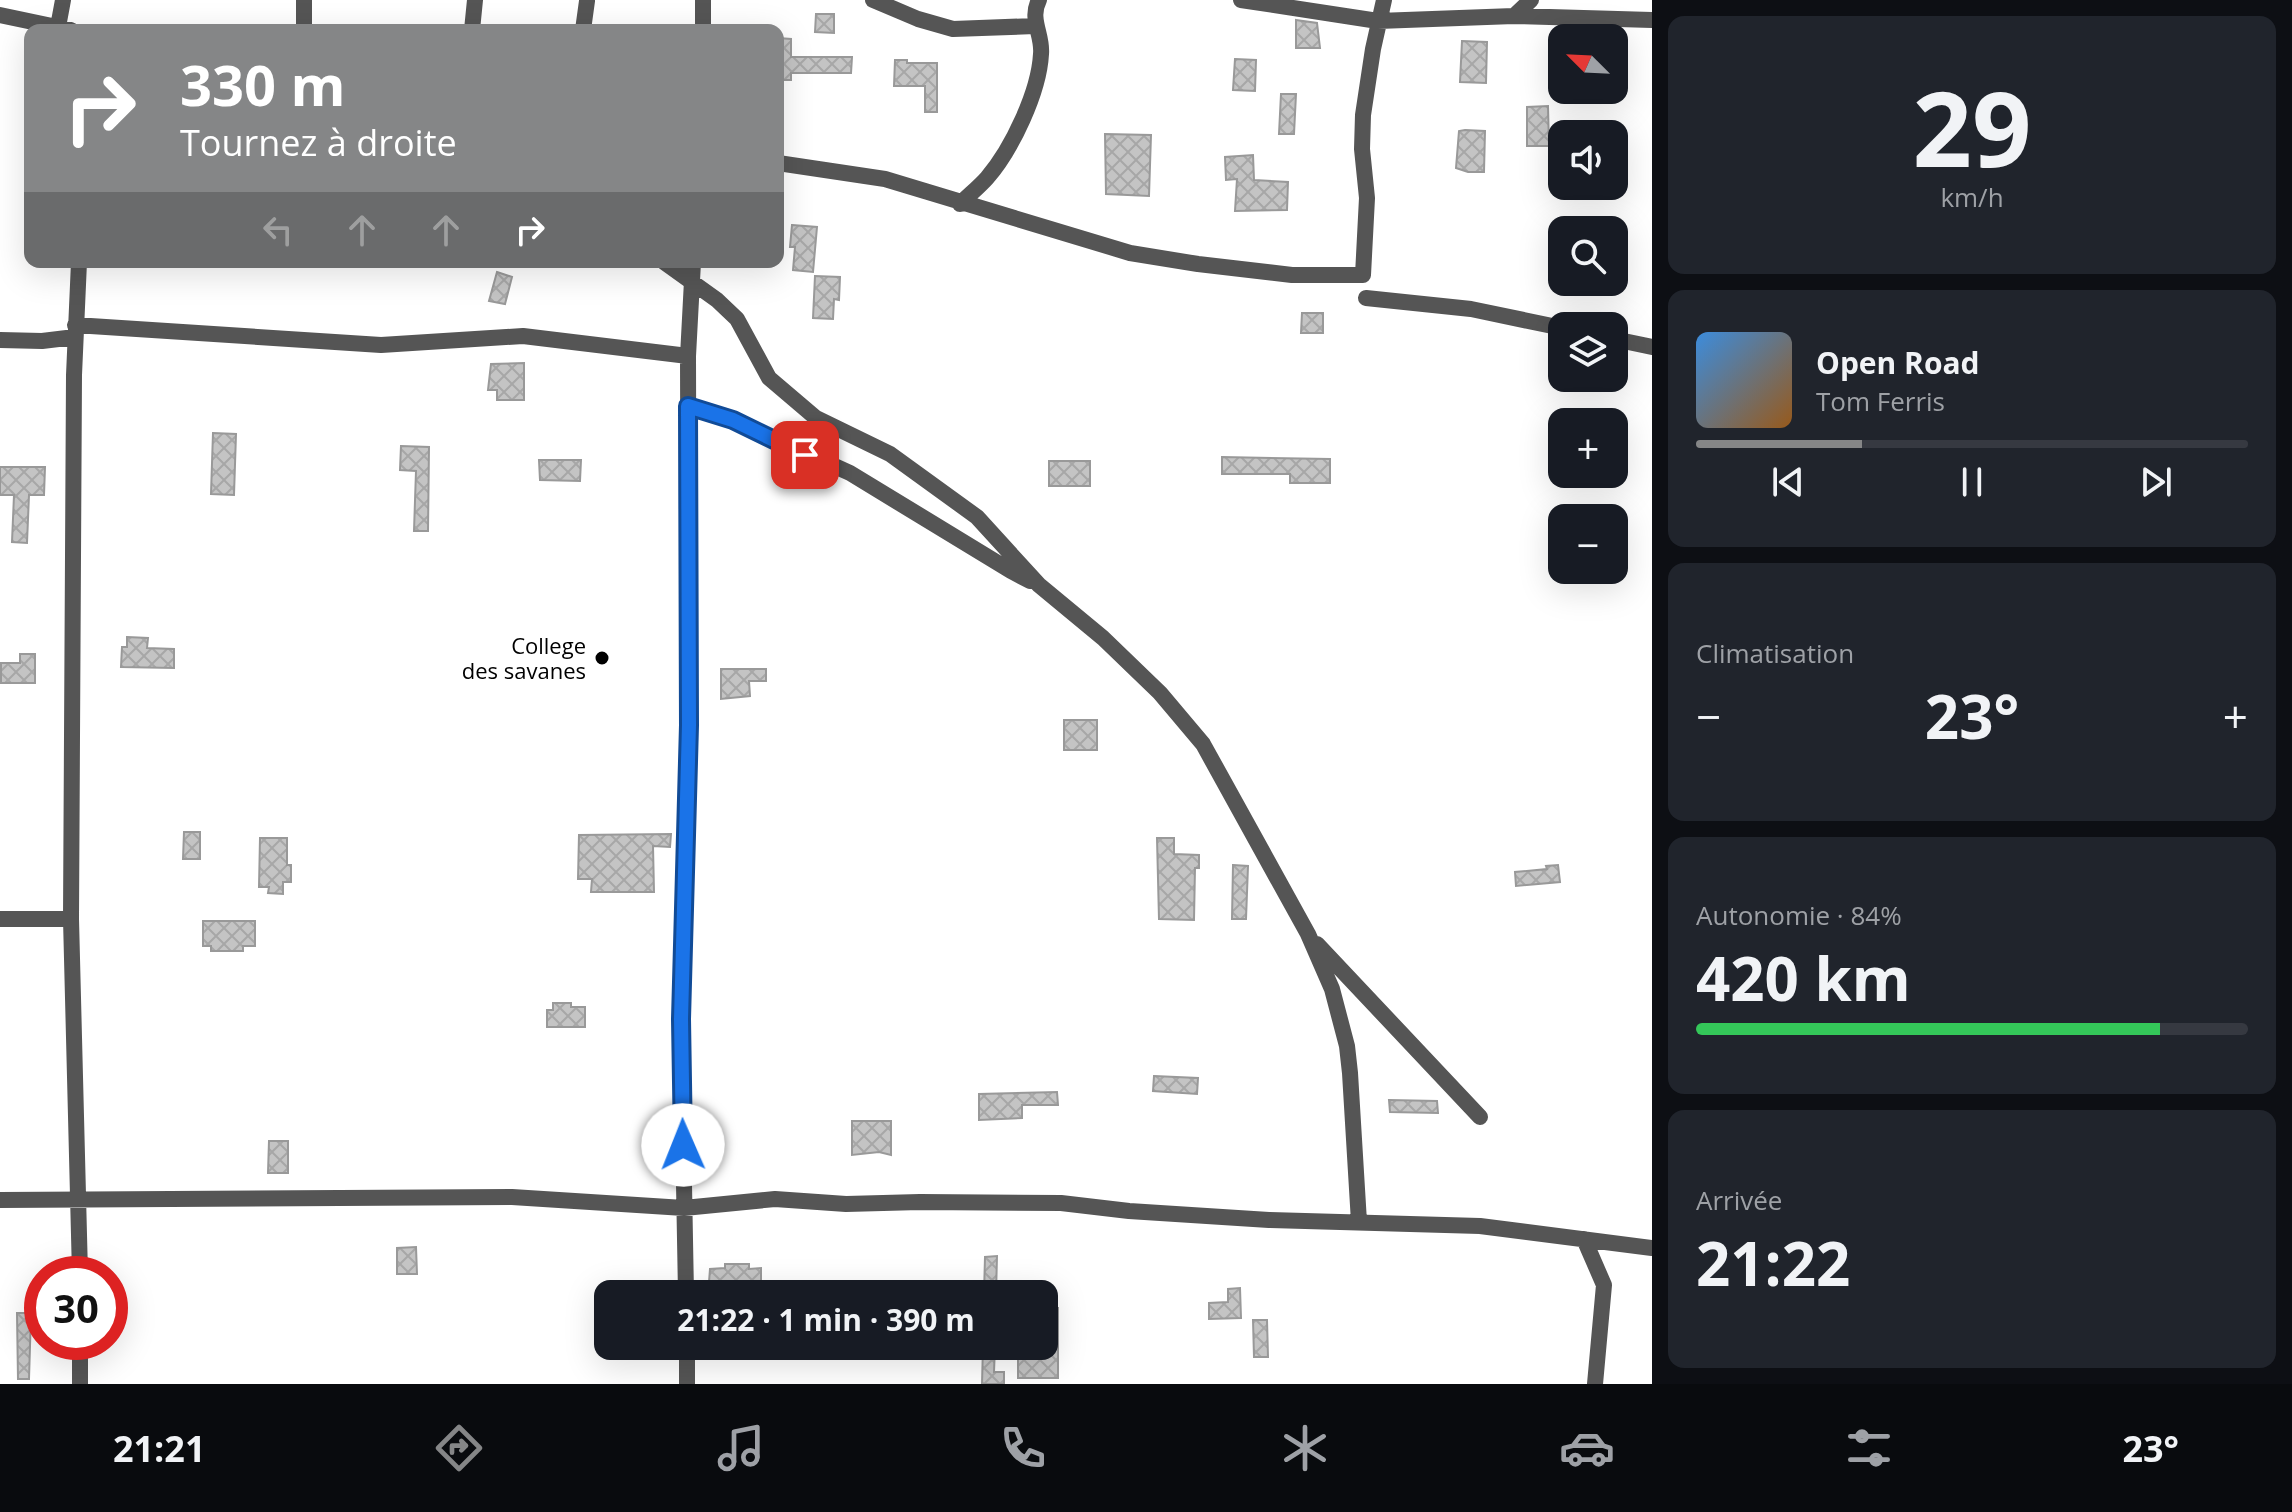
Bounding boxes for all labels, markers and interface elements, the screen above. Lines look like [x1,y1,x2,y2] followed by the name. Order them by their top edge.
[1548,24,1628,104] north arrow
[1548,24,1628,584] map controls
[180,46,346,122] text: 330 m
[48,56,152,160] icon: right
[1913,56,2031,197] text: 29
[180,118,457,167] text: Tournez à droite
[1548,120,1628,200] button: sound
[1940,179,2004,215] text: km/h
[256,208,300,252] icon: left
[340,208,384,252] icon: ahead
[424,208,468,252] icon: ahead
[508,208,552,252] icon: right
[1548,216,1628,296] button: search
[1548,312,1628,392] button: layers
[1816,342,1980,383] text: Open Road
[1816,383,1945,419] text: Tom Ferris
[1548,408,1628,488] button: +
[771,421,839,489] pin
[783,433,827,477] icon: arrive
[1766,460,1810,504] icon: previous
[1950,460,1994,504] icon: pause
[2134,460,2178,504] icon: next
[1548,504,1628,584] button: −
[462,630,586,685] place label: College des savanes
[1696,635,1854,671] text: Climatisation
[593,649,611,667] marker: College des savanes
[1925,675,2019,757] text: 23°
[1696,686,1721,746] text: −
[2223,686,2248,746] text: +
[1696,897,1902,933] text: Autonomie · 84%
[1696,937,1911,1019] text: 420 km
[641,1103,725,1187] position arrow
[1696,1182,1782,1218] text: Arrivée
[1696,1222,1850,1304] text: 21:22
[24,1256,128,1360] speed limit sign: 30
[677,1299,975,1340] text: 21:22 · 1 min · 390 m
[431,1420,487,1476] icon: directions
[713,1420,769,1476] icon: music
[995,1420,1051,1476] icon: phone
[1277,1420,1333,1476] icon: climate
[1559,1420,1615,1476] icon: car
[1841,1420,1897,1476] icon: filters
[113,1424,206,1473] text: 21:21
[2122,1424,2179,1473] text: 23°

